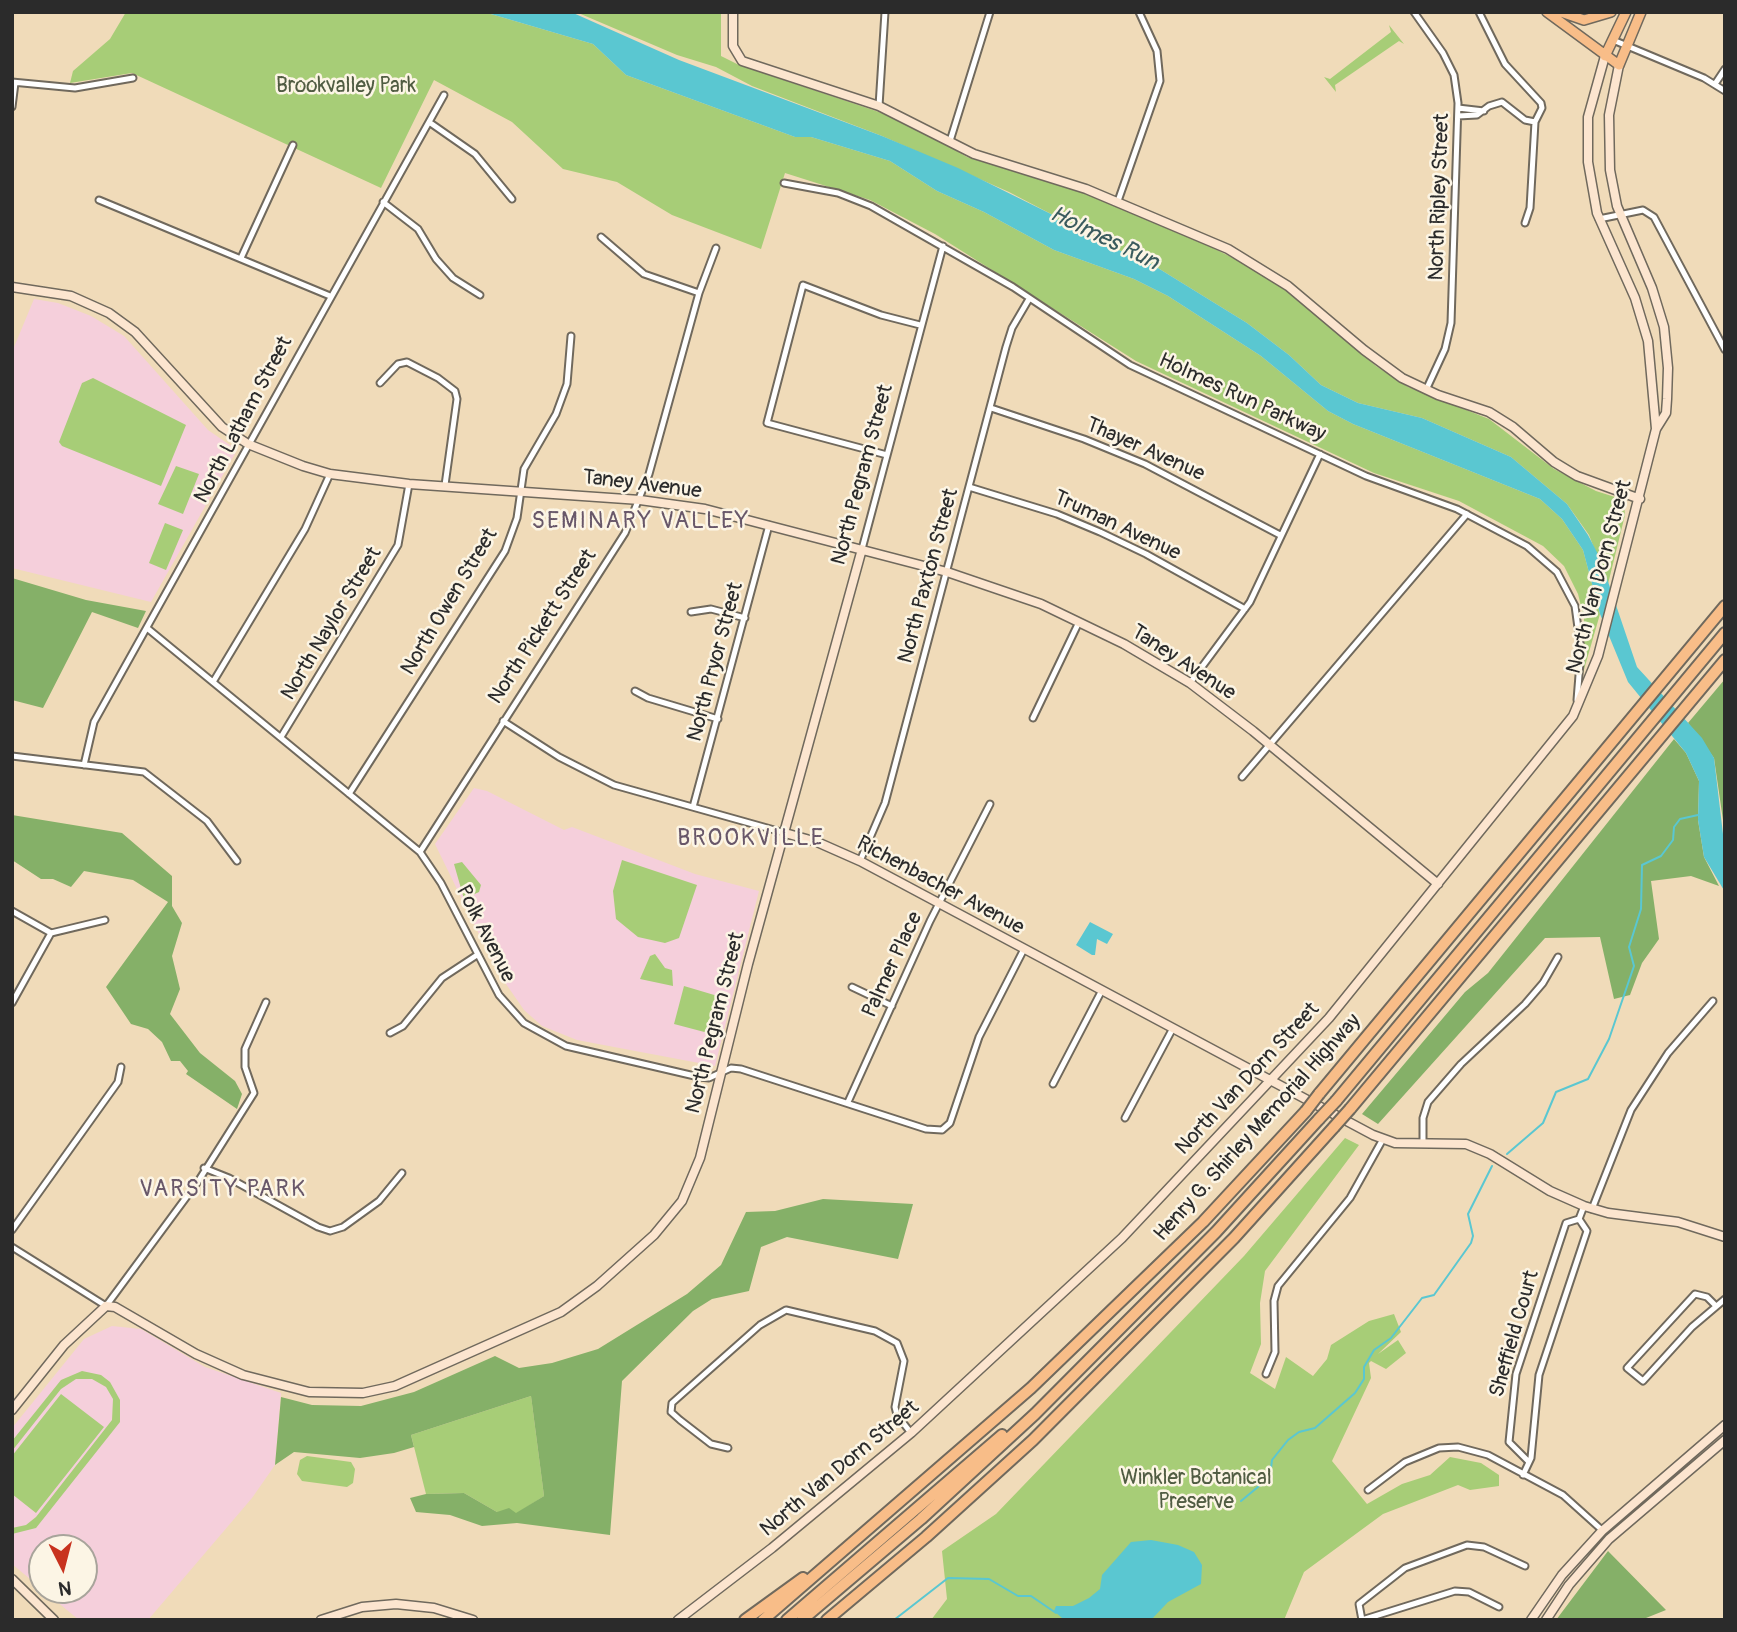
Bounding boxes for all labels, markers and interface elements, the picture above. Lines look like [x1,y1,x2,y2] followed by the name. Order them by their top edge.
[276,74,416,100] park label: Brookvalley Park
[1424,113,1456,281] street label: North Ripley Street
[1045,201,1163,277] water label: Holmes Run
[189,332,299,508] street label: North Latham Street
[1154,348,1330,448] street label: Holmes Run Parkway
[827,382,899,568] street label: North Pegram Street
[1082,413,1208,487] street label: Thayer Avenue
[581,465,703,505] street label: Taney Avenue
[1562,477,1638,677] street label: North Van Dorn Street
[894,486,964,666] street label: North Paxton Street
[1049,486,1185,566] street label: Truman Avenue
[533,508,749,536] district label: SEMINARY VALLEY
[396,524,504,680] street label: North Owen Street
[276,543,388,705] street label: North Naylor Street
[484,545,602,709] street label: North Pickett Street
[683,580,749,744] street label: North Pryor Street
[1126,620,1240,706] street label: Taney Avenue
[678,825,824,853] district label: BROOKVILLE
[852,831,1028,941] street label: Richenbacher Avenue
[450,881,520,987] street label: Polk Avenue
[858,908,928,1022] street label: Palmer Place
[681,930,751,1116] street label: North Pegram Street
[1171,998,1325,1160] street label: North Van Dorn Street
[1149,1009,1367,1247] street label: Henry G. Shirley Memorial Highway
[141,1176,305,1204] district label: VARSITY PARK
[1485,1268,1545,1400] street label: Sheffield Court
[756,1395,924,1543] street label: North Van Dorn Street
[1120,1466,1272,1516] park label: Winkler Botanical Preserve
[28,1534,98,1604] north arrow
[57,1575,73,1601] text: N

